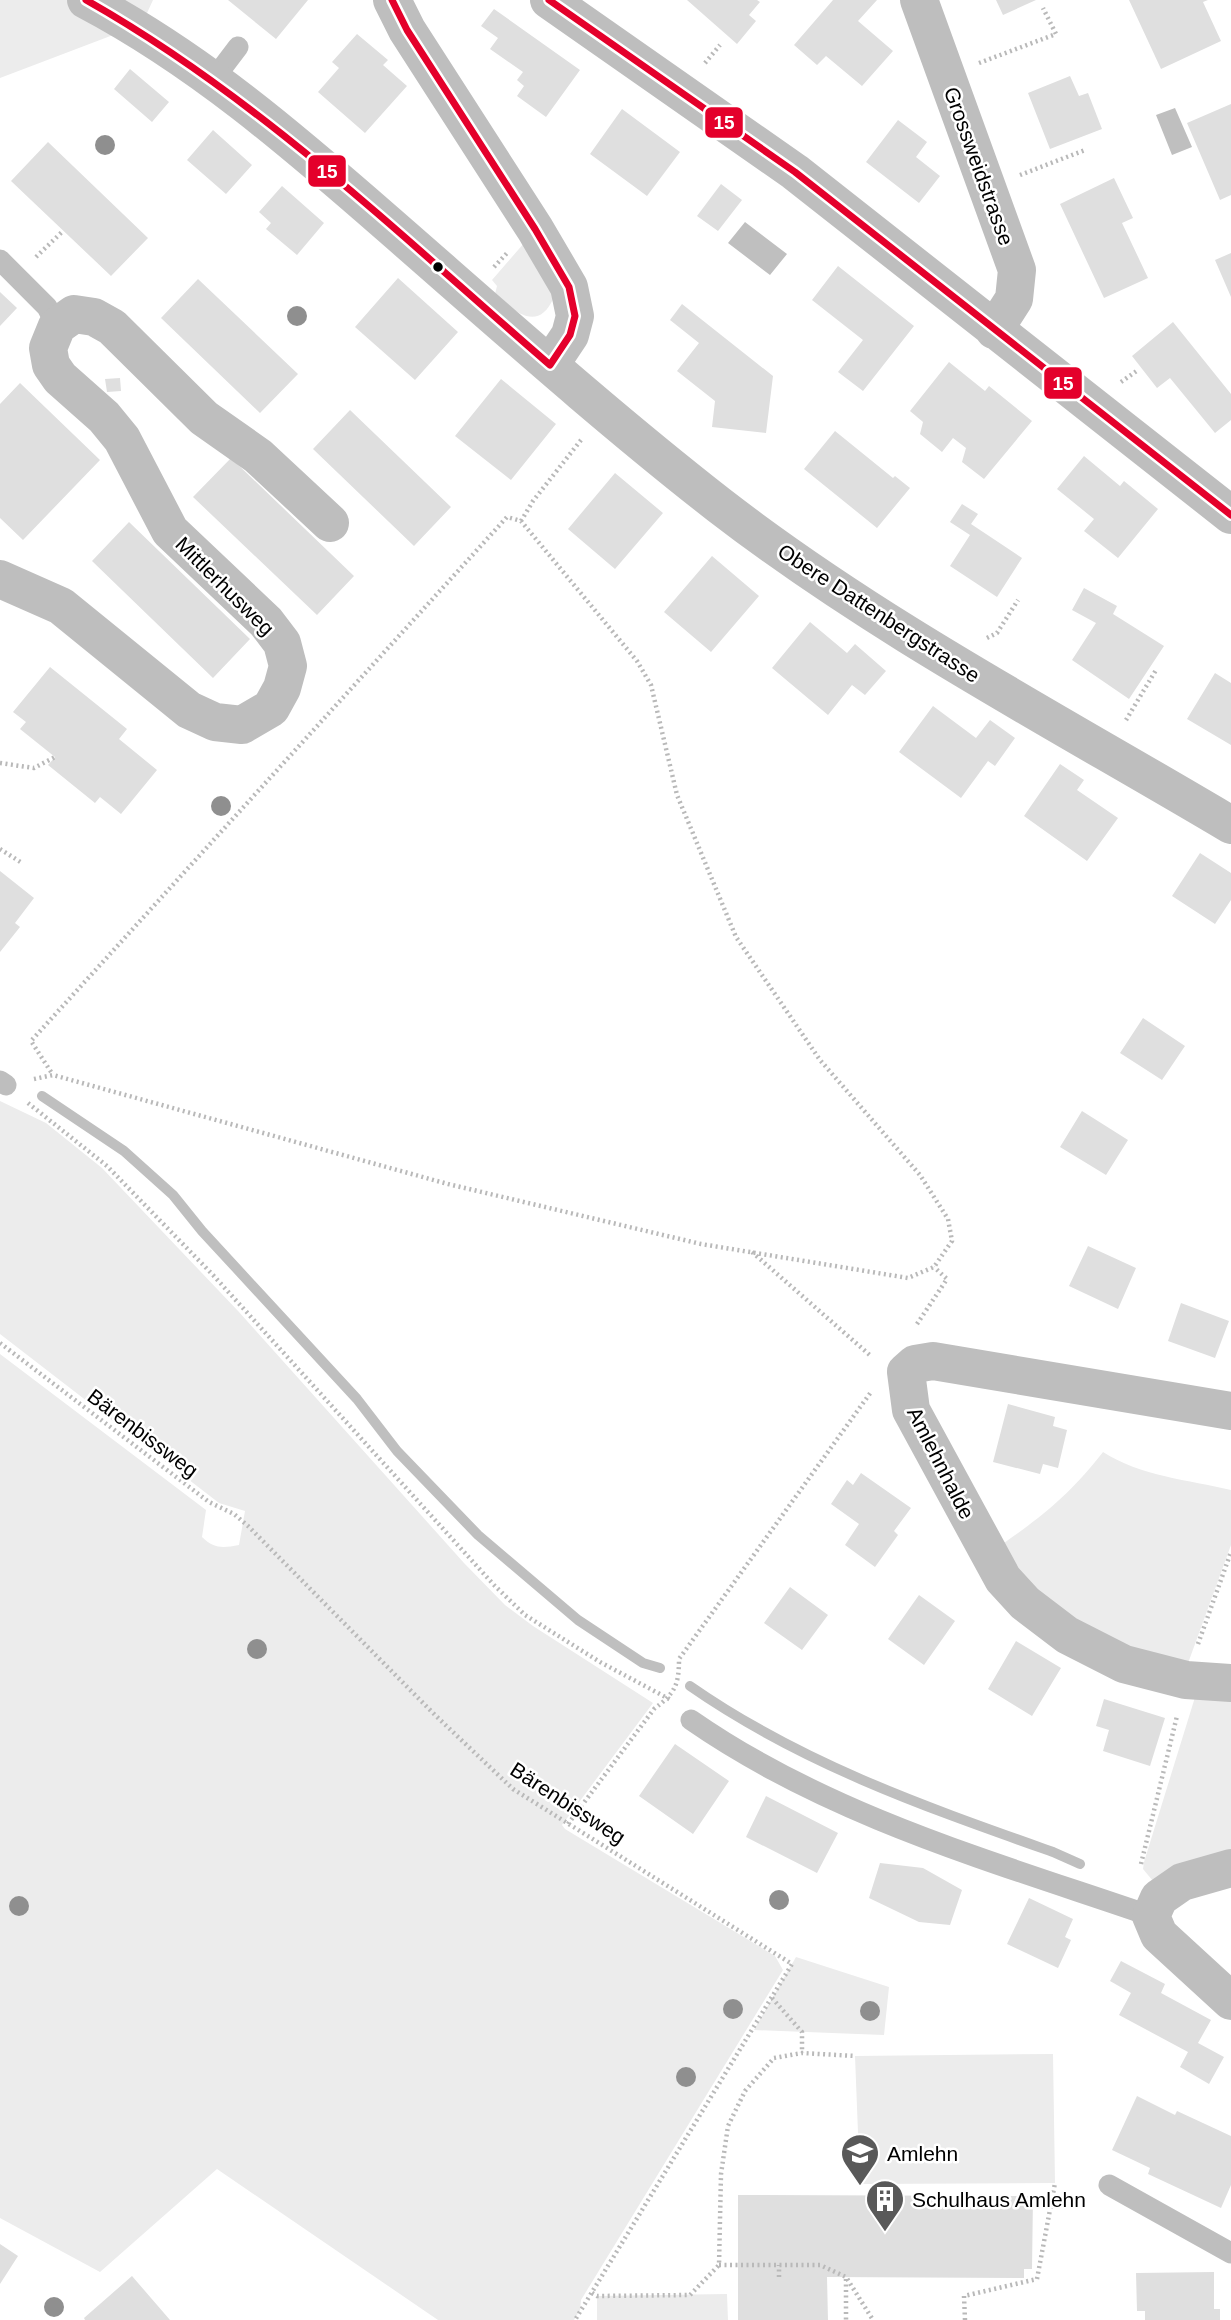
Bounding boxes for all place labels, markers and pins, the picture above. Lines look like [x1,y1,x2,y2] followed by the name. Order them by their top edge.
[431,260,445,274] unlabelled marker
[839,2132,881,2187] school or university icon: Amlehn
[887,2142,958,2165] place label: Amlehn
[864,2178,906,2233] building icon: Schulhaus Amlehn
[912,2188,1086,2211] place label: Schulhaus Amlehn

